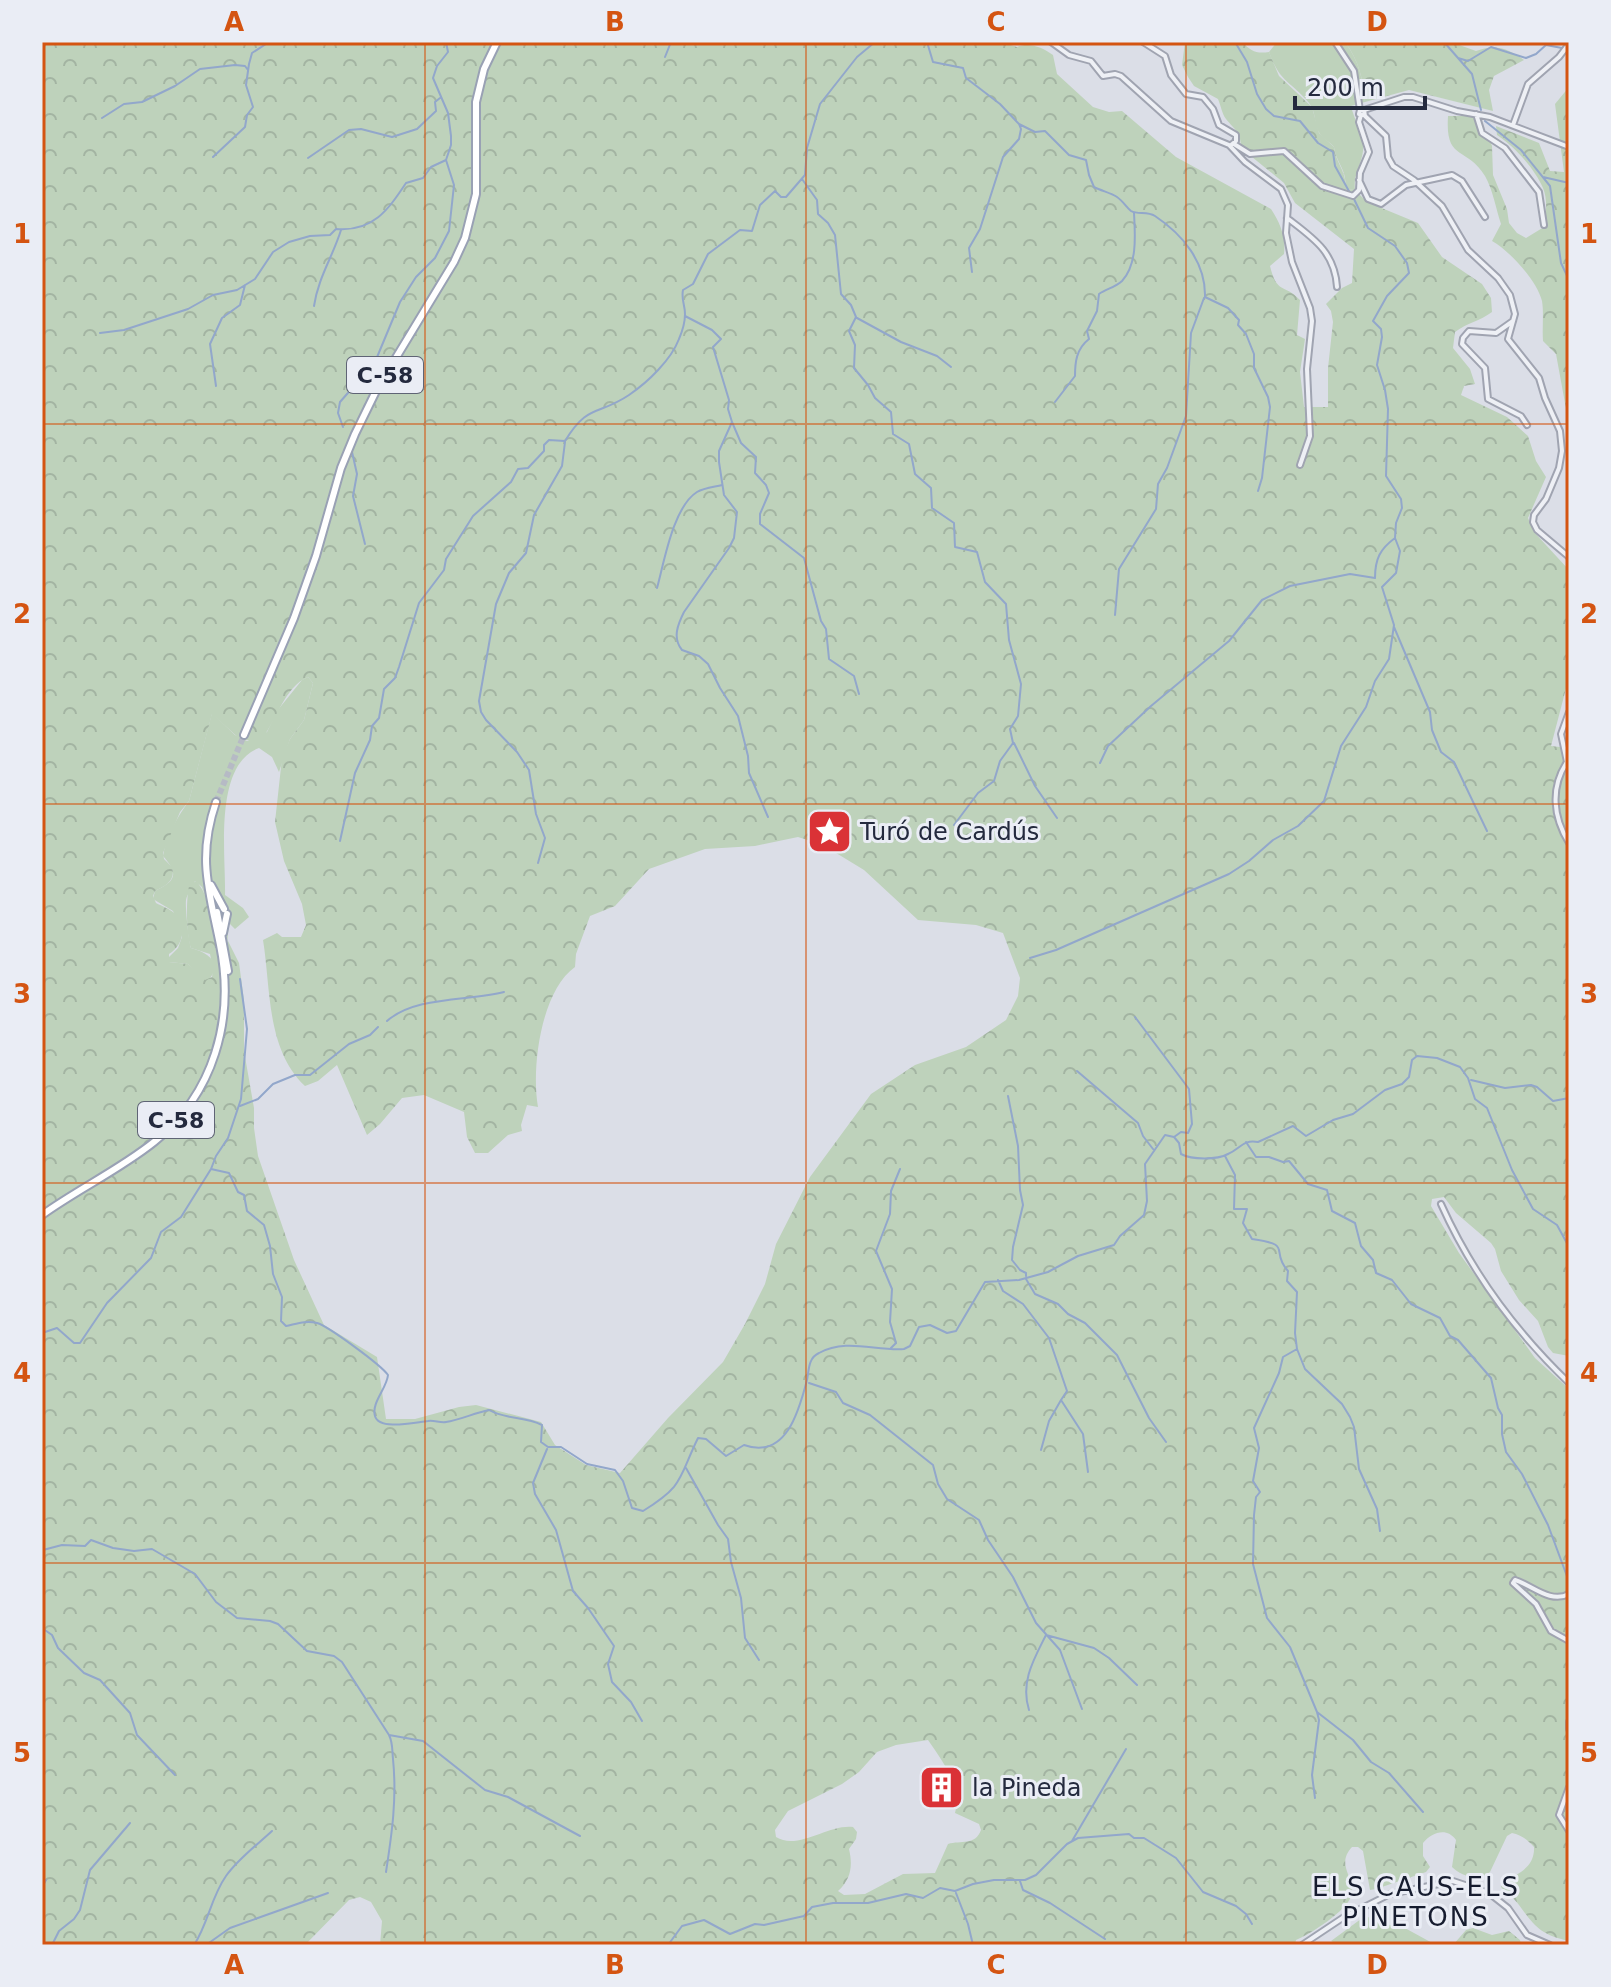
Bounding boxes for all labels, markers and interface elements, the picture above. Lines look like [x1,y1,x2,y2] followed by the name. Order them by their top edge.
[224,7,244,37] text: A
[605,7,625,37] text: B
[986,7,1006,37] text: C
[1366,7,1388,37] text: D
[1295,60,1425,110] scale bar
[1307,74,1384,102] text: 200 m
[13,219,31,249] text: 1
[1580,219,1598,249] text: 1
[347,357,423,393] road number: C-58
[13,599,31,629] text: 2
[1580,599,1598,629] text: 2
[805,808,853,856] place icon: Turó de Cardús
[859,818,1039,846] place label: Turó de Cardús
[13,979,31,1009] text: 3
[1580,979,1598,1009] text: 3
[138,1102,214,1138] road number: C-58
[13,1358,31,1388] text: 4
[1580,1358,1598,1388] text: 4
[13,1738,31,1768] text: 5
[1580,1738,1598,1768] text: 5
[917,1764,965,1812] building icon: la Pineda
[972,1774,1082,1802] place label: la Pineda
[1312,1872,1520,1932] district label: ELS CAUS-ELS PINETONS
[224,1950,244,1980] text: A
[605,1950,625,1980] text: B
[986,1950,1006,1980] text: C
[1366,1950,1388,1980] text: D

